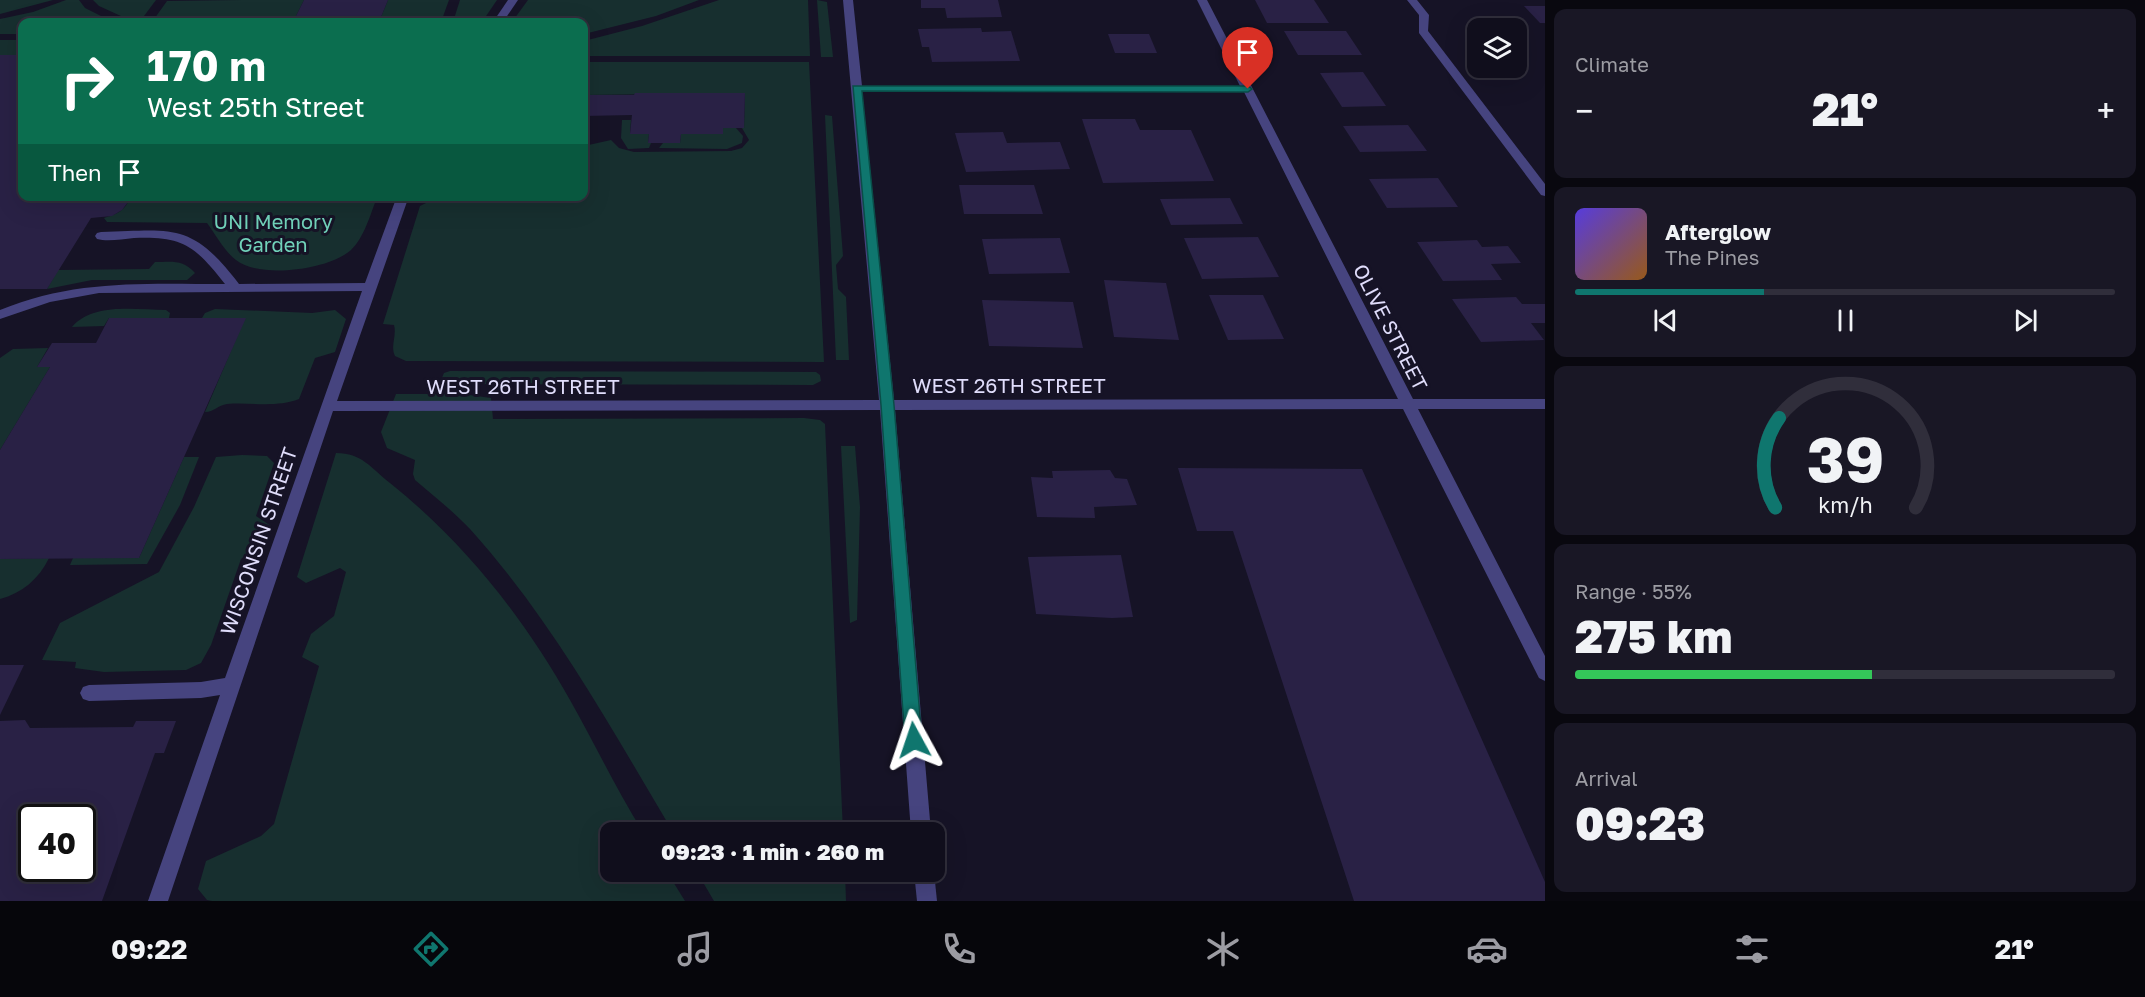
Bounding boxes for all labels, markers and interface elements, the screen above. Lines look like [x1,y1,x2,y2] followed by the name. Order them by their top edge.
[1467,18,1527,78] map controls
[1467,18,1527,78] button: layers
[1222,27,1273,89] pin
[1231,36,1264,69] icon: arrive
[147,40,266,90] text: 170 m
[48,42,126,120] icon: right
[1575,52,1649,76] text: Climate
[1812,82,1878,136] text: 21°
[147,91,365,123] text: West 25th Street
[1575,91,1593,130] text: −
[2097,91,2115,130] text: +
[113,156,146,189] icon: arrive
[48,159,101,186] text: Then
[213,209,333,256] park label: UNI Memory Garden
[1665,218,1771,245] text: Afterglow
[1665,245,1759,269] text: The Pines
[1349,260,1433,394] street label: OLIVE STREET
[1649,304,1682,337] icon: previous
[1829,304,1862,337] icon: pause
[2009,304,2042,337] icon: next
[912,373,1106,397] street label: WEST 26TH STREET
[426,374,620,398] street label: WEST 26TH STREET
[1806,421,1884,496] text: 39
[215,444,301,638] street label: WISCONSIN STREET
[1818,492,1872,518] text: km/h
[1575,579,1692,603] text: Range · 55%
[1575,609,1732,663] text: 275 km
[882,708,946,772] position arrow
[1575,766,1638,790] text: Arrival
[1575,796,1705,850] text: 09:23
[18,804,96,882] speed limit sign: 40
[661,838,884,865] text: 09:23 · 1 min · 260 m
[410,928,452,970] icon: directions
[674,928,716,970] icon: music
[938,928,980,970] icon: phone
[1202,928,1244,970] icon: climate
[1466,928,1508,970] icon: car
[1731,928,1773,970] icon: filters
[111,933,187,965] text: 09:22
[1995,933,2034,965] text: 21°

